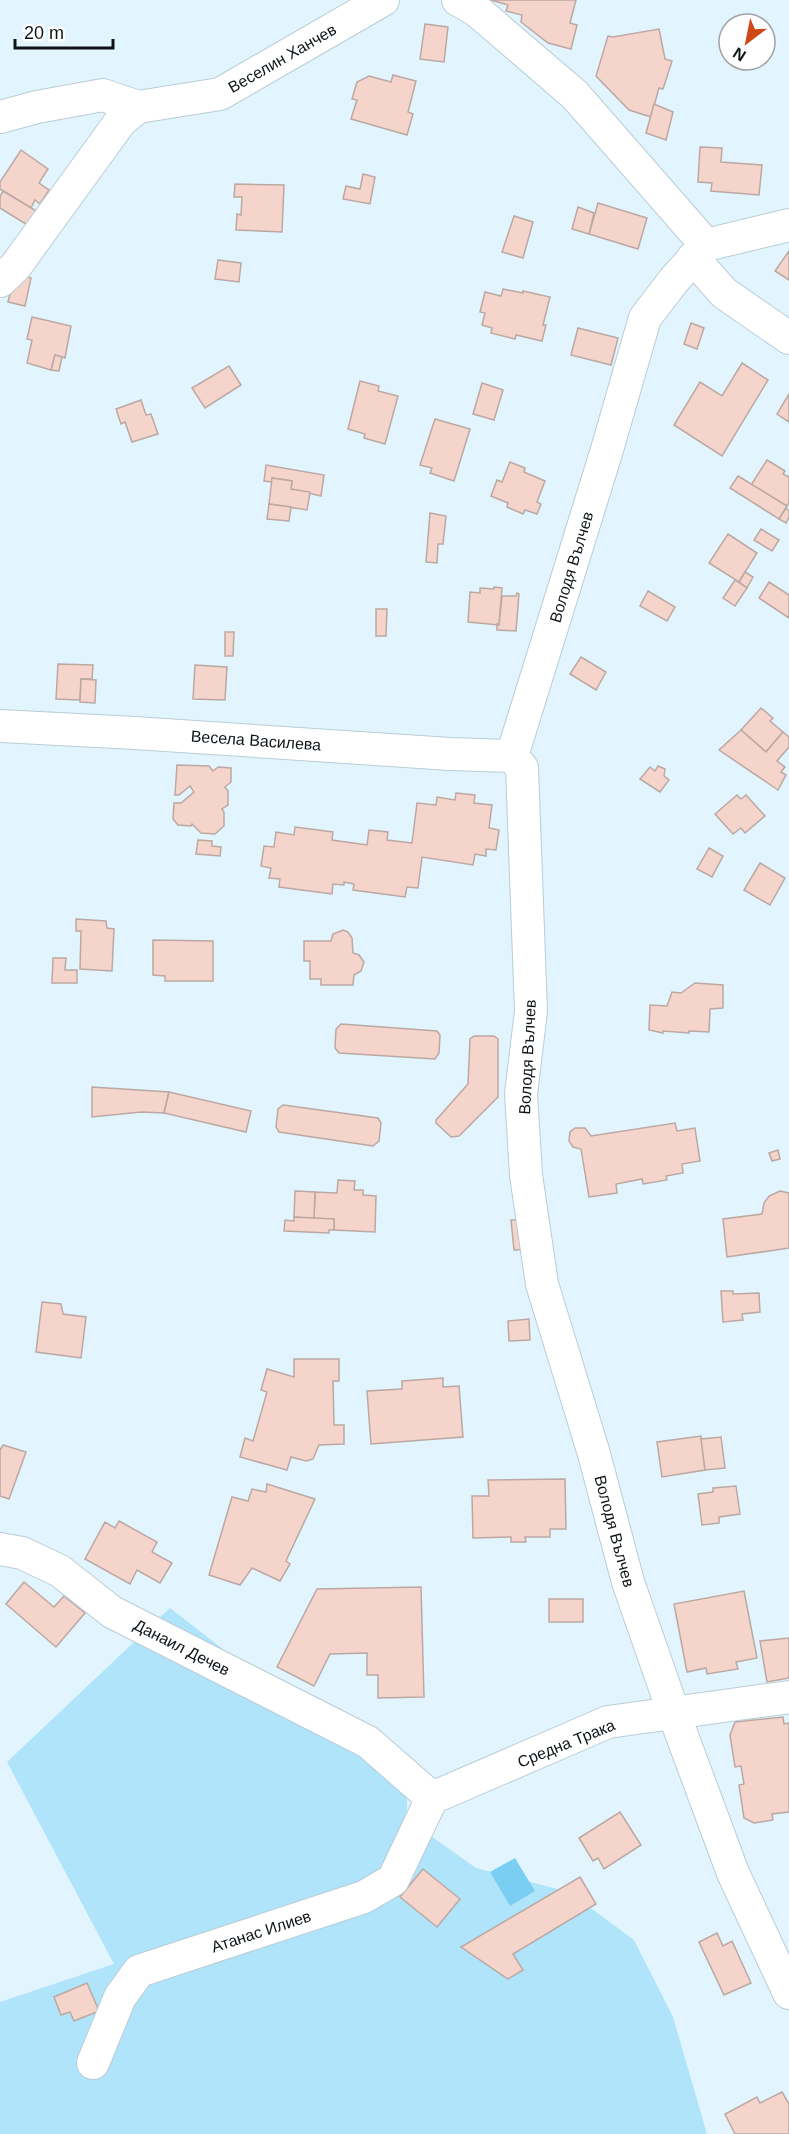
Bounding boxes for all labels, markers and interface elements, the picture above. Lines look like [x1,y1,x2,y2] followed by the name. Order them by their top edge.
[15,12,112,50] scale bar
[717,12,777,72] north arrow
[225,21,339,96] street label: Веселин Ханчев
[24,23,64,43] text: 20 m
[730,44,749,65] text: N
[547,510,596,625] street label: Володя Вълчев
[190,727,322,754] street label: Весела Василева
[516,999,539,1115] street label: Володя Вълчев
[591,1473,638,1589] street label: Володя Вълчев
[131,1616,232,1679] street label: Данаил Дечев
[515,1716,617,1771] street label: Средна Трака
[209,1907,313,1956] street label: Атанас Илиев

